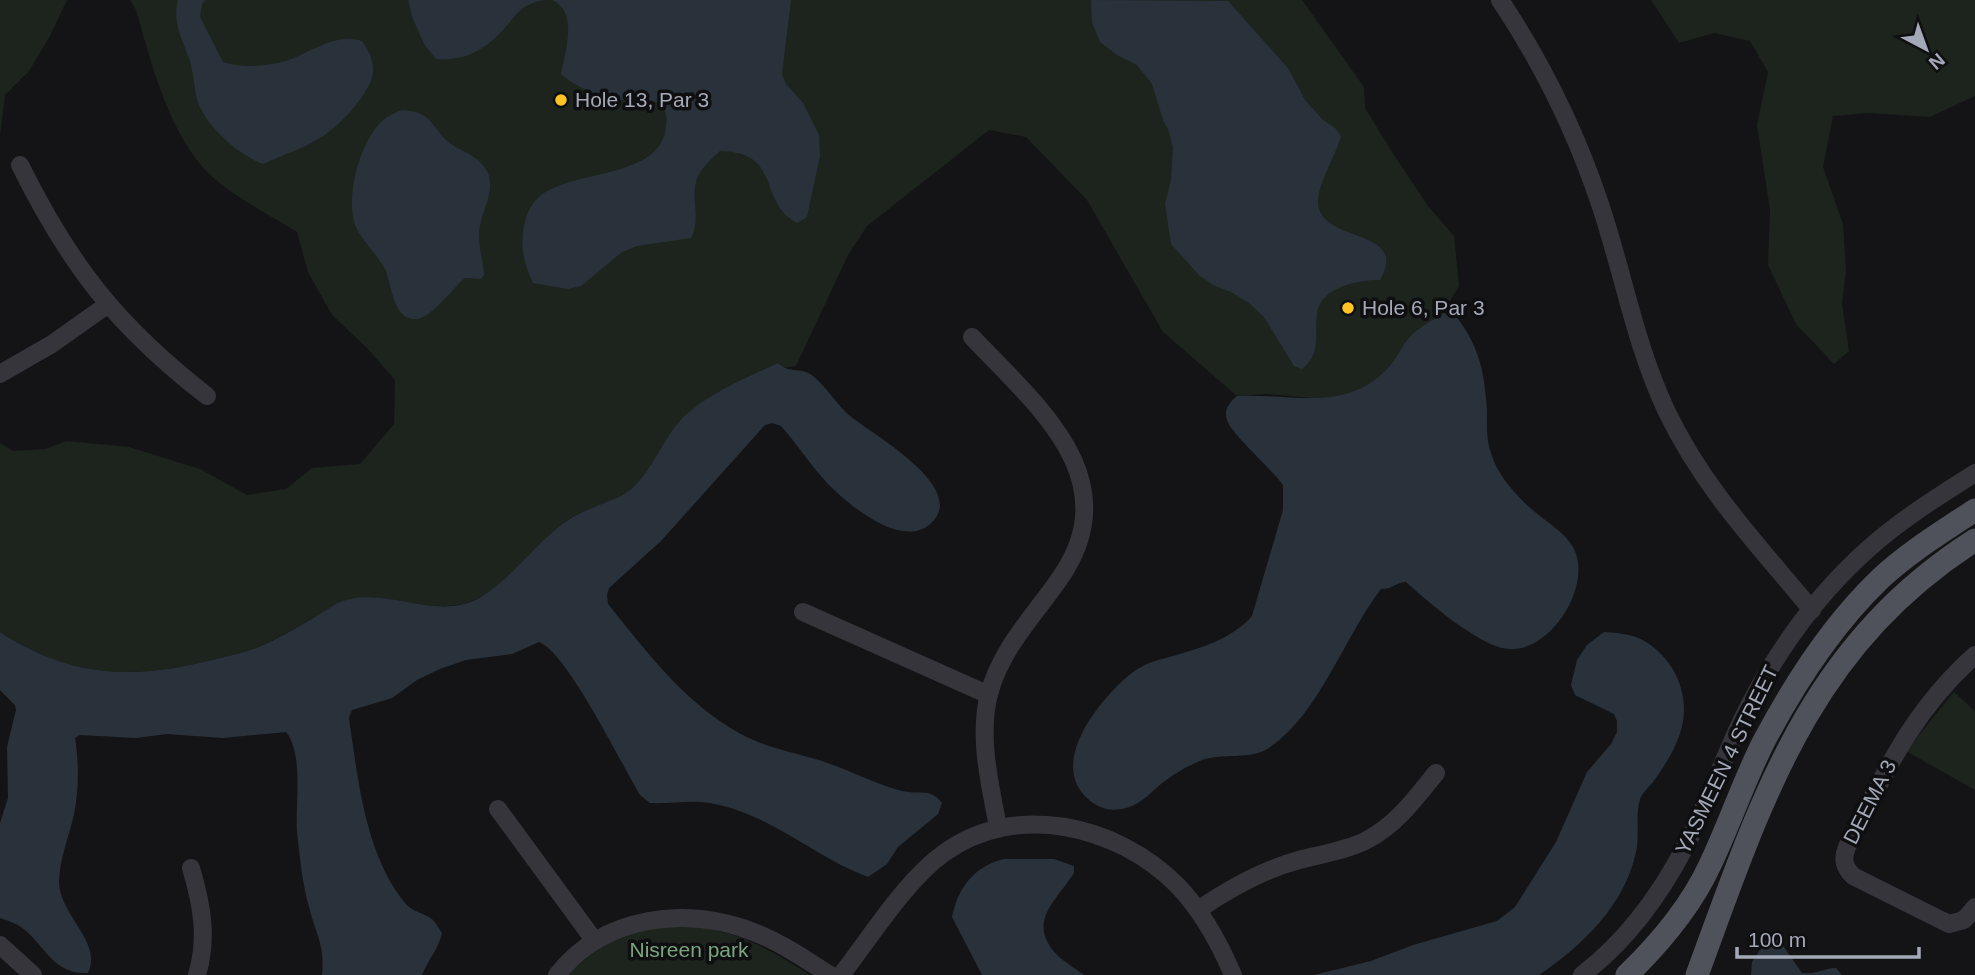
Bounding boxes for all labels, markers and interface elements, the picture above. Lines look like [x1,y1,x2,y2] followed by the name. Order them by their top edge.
[1891,14,1961,84] north arrow
[1925,49,1949,74] text: N
[575,88,709,111] place label: Hole 13, Par 3
[553,92,569,108] marker: Hole 13, Par 3
[1362,296,1485,319] place label: Hole 6, Par 3
[1340,300,1356,316] marker: Hole 6, Par 3
[1671,661,1782,858] street label: YASMEEN 4 STREET
[1839,756,1900,848] street label: DEEMA 3
[1737,916,1919,960] scale bar
[1748,928,1806,951] text: 100 m
[629,938,749,961] park label: Nisreen park

